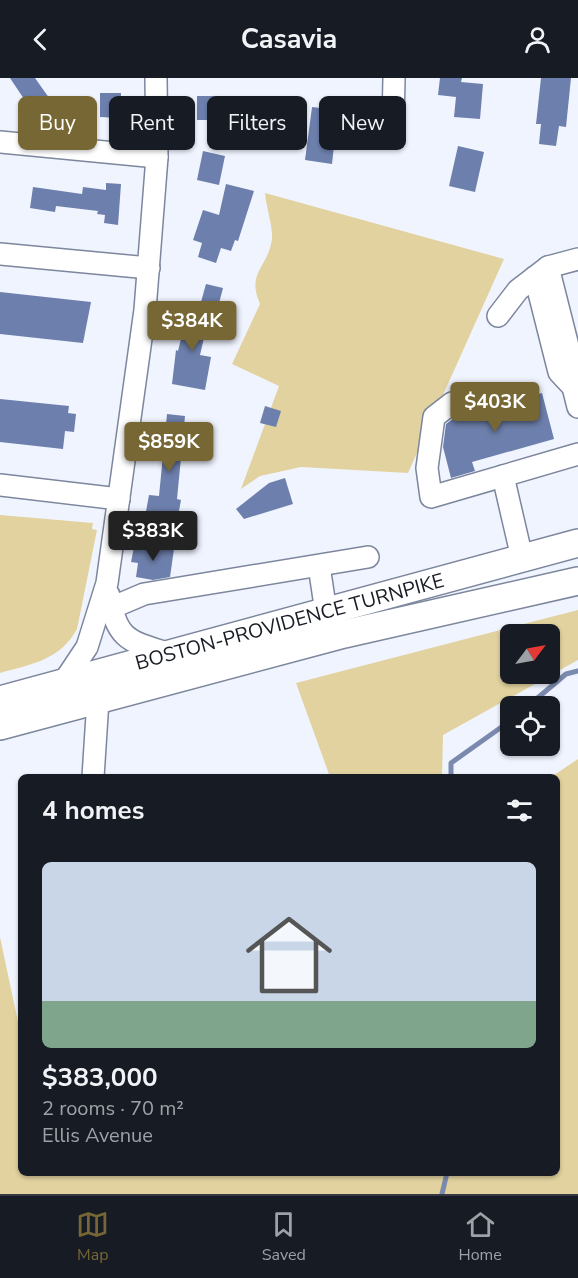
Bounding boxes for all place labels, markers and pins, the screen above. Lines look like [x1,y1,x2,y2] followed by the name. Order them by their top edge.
[150,301,234,352] pin: $384K
[453,382,537,433] pin: $403K
[127,422,211,473] pin: $859K
[111,511,195,562] pin: $383K

